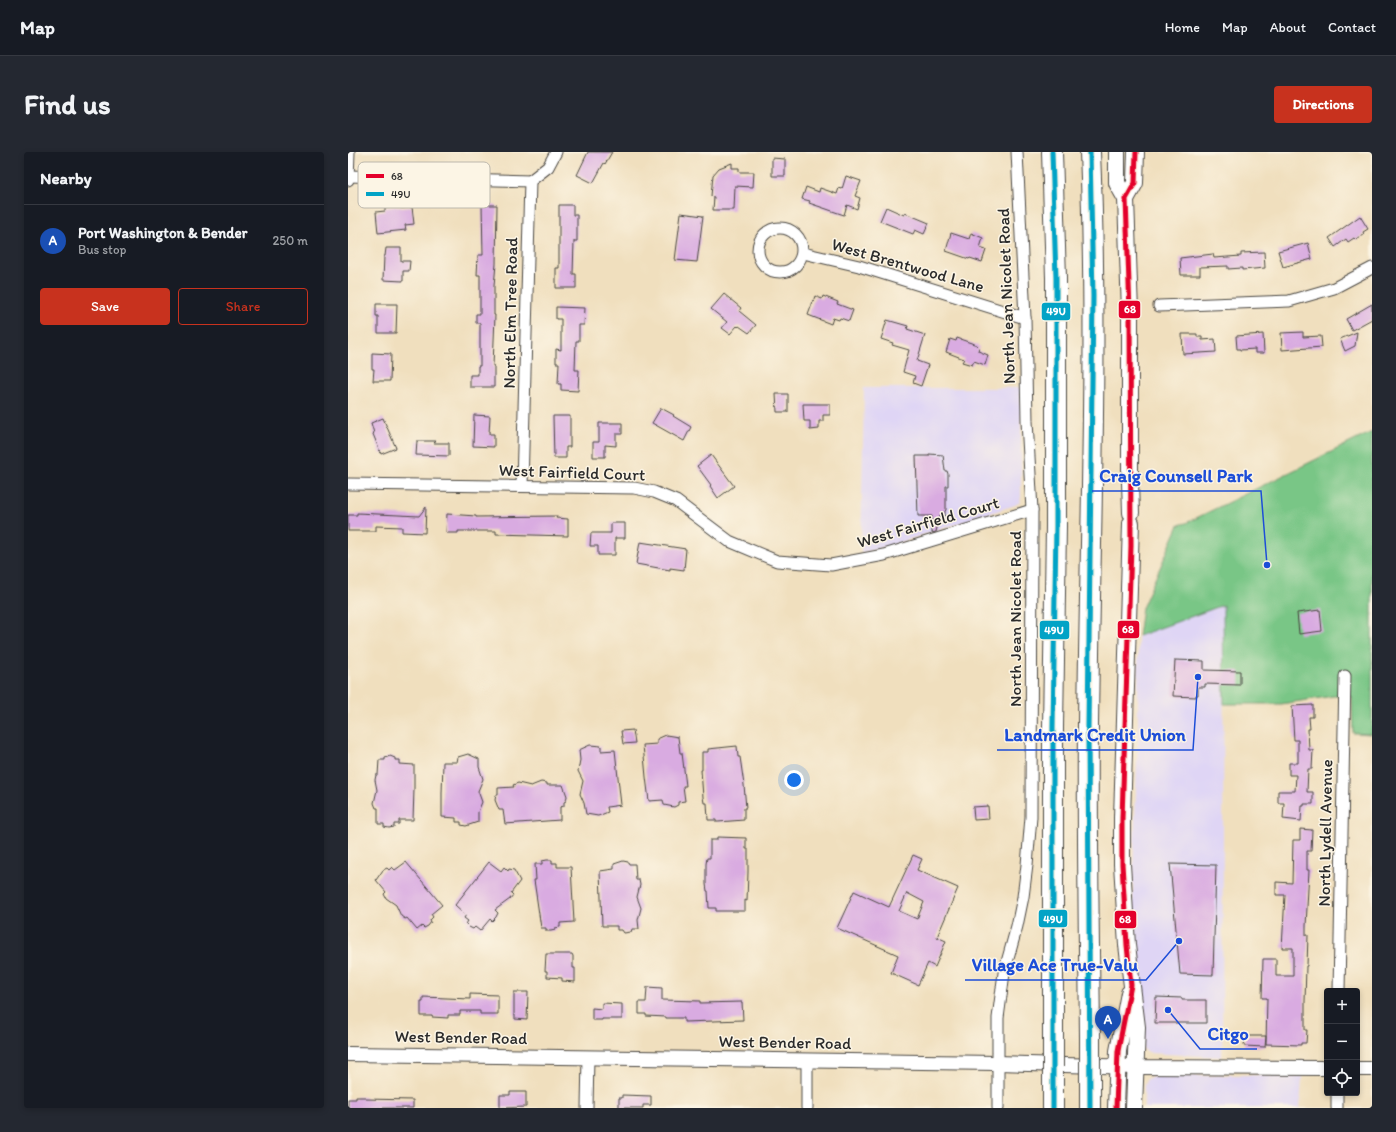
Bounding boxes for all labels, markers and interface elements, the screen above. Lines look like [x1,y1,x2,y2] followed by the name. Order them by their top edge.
[20,16,55,39] text: Map
[1165,19,1200,36] text: Home
[1222,19,1248,36] text: Map
[1270,19,1306,36] text: About
[1328,19,1376,36] text: Contact
[1274,86,1372,123] button: Directions
[24,87,111,121] text: Find us
[358,162,490,208] legend
[40,168,92,188] text: Nearby
[391,170,403,183] text: 68
[391,188,411,201] text: 49U
[993,208,1019,384] street label: North Jean Nicolet Road
[78,224,248,242] text: Port Washington & Bender
[49,233,57,248] text: A
[272,233,308,248] text: 250 m
[829,234,987,296] street label: West Brentwood Lane
[499,236,521,389] street label: North Elm Tree Road
[78,242,126,257] text: Bus stop
[40,288,170,325] button: Save
[178,288,308,325] button: Share
[1118,300,1141,319] line badge: 68
[1041,302,1071,321] line badge: 49U
[1124,303,1136,316] text: 68
[1046,305,1066,318] text: 49U
[498,459,646,485] street label: West Fairfield Court
[1092,461,1261,491] callout: Craig Counsell Park
[1099,465,1253,487] text: Craig Counsell Park
[855,492,1001,552] street label: West Fairfield Court
[1005,531,1025,707] street label: North Jean Nicolet Road
[1039,620,1070,640] line badge: 49U
[1117,620,1140,639] line badge: 68
[1122,623,1134,636] text: 68
[1044,624,1064,637] text: 49U
[997,720,1193,750] callout: Landmark Credit Union
[1004,724,1187,746] text: Landmark Credit Union
[1314,759,1336,907] street label: North Lydell Avenue
[784,770,804,790] your location
[1038,909,1068,928] line badge: 49U
[1114,910,1137,929] line badge: 68
[1043,913,1063,926] text: 49U
[1119,913,1131,926] text: 68
[965,950,1146,980] callout: Village Ace True-Valu
[972,954,1138,976] text: Village Ace True-Valu
[1324,988,1360,1096] map controls
[1324,988,1360,1024] button: +
[1095,1006,1121,1039] pin: A
[1200,1019,1257,1049] callout: Citgo
[1207,1023,1249,1045] text: Citgo
[1324,1024,1360,1060] button: −
[395,1026,528,1048] street label: West Bender Road
[719,1031,852,1053] street label: West Bender Road
[1324,1060,1360,1096] button: locate

